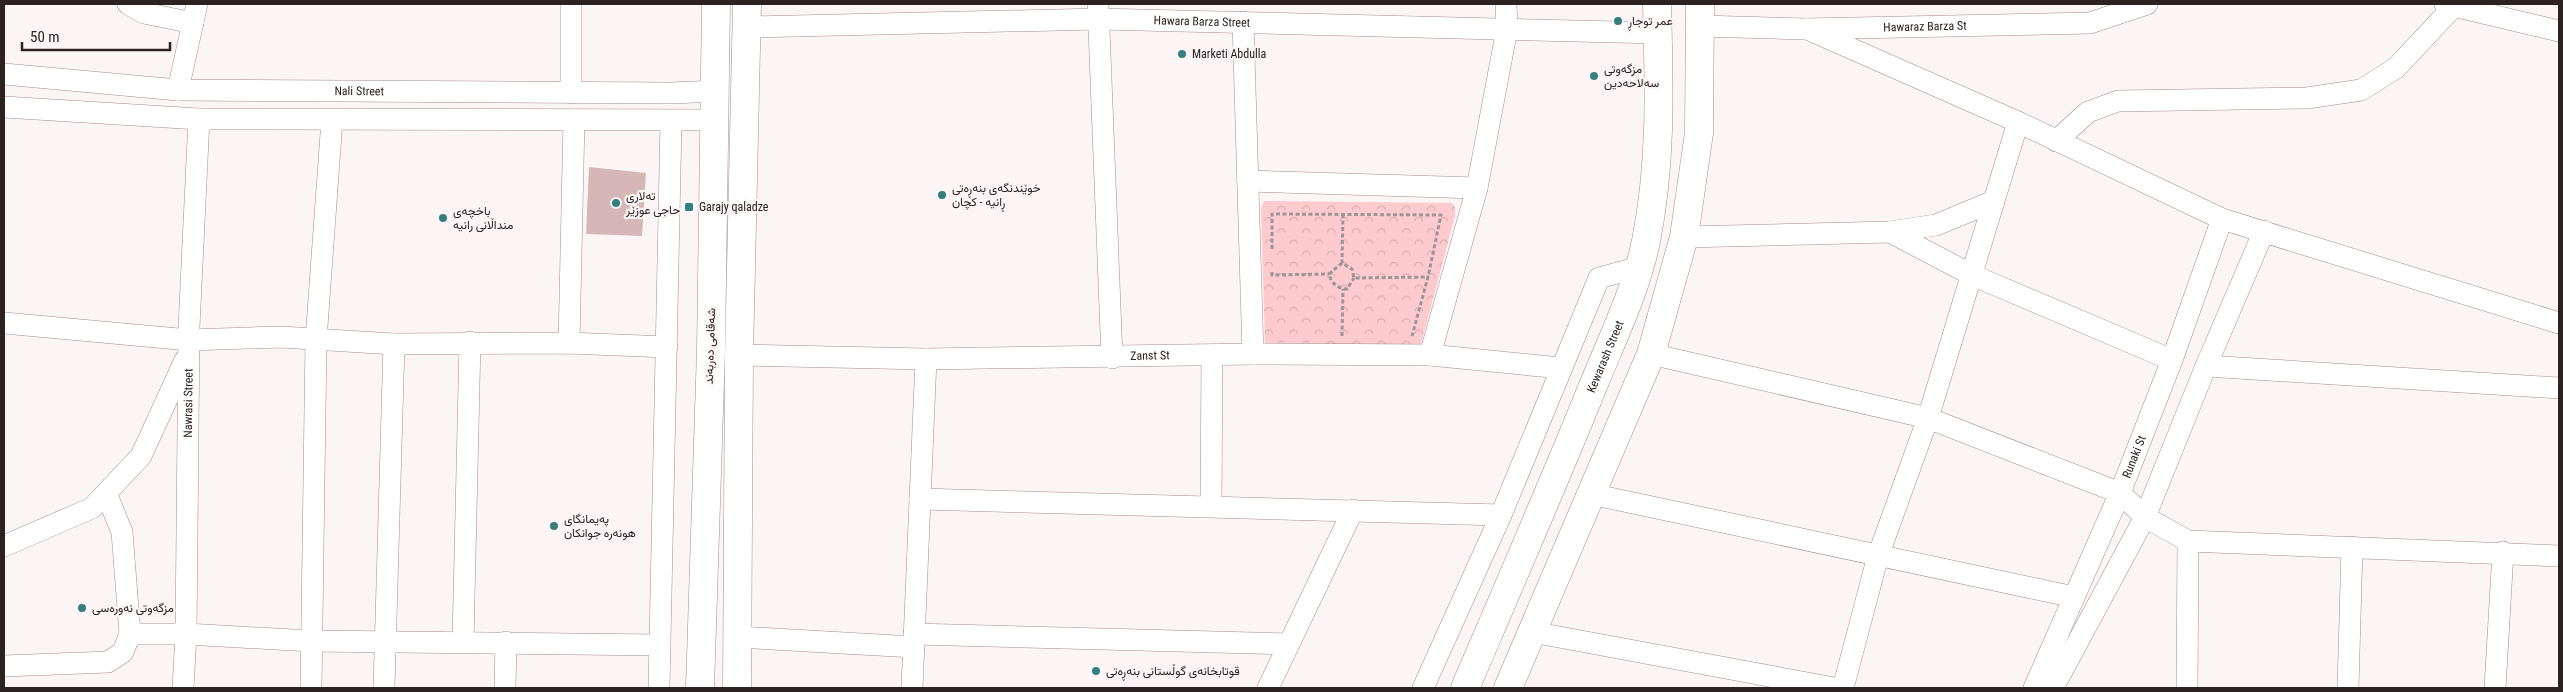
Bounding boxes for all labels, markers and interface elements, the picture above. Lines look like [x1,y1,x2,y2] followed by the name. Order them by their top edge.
[1153,13,1251,30] street label: Hawara Barza Street
[1627,14,1673,31] place label: عمر توجاڕ
[1612,15,1624,27] marker: عمر توجاڕ
[1883,19,1967,34] street label: Hawaraz Barza St
[22,20,170,52] scale bar
[30,28,60,46] text: 50 m
[1192,47,1267,61] place label: Marketi Abdulla
[1176,48,1188,60] marker: Marketi Abdulla
[1604,62,1659,91] place label: مزگەوتی سەلاحەدین
[1588,70,1600,82] marker: مزگەوتی سەلاحەدین
[334,84,385,98] street label: Nali Street
[952,181,1041,212] place label: خوێندنگەی بنەڕەتی ڕانیە - کچان
[625,189,680,218] place label: تەلاری حاجی عوزێر
[936,189,948,201] marker: خوێندنگەی بنەڕەتی ڕانیە - کچان
[610,197,622,209] marker: تەلاری حاجی عوزێر
[699,200,769,214] place label: Garajy qaladze
[683,201,695,213] marker: Garajy qaladze
[453,204,513,233] place label: باخچەی منداڵانی رانیە
[437,212,449,224] marker: باخچەی منداڵانی رانیە
[702,308,719,384] street label: شەقامی دەربەند
[1584,318,1627,395] street label: Kewarash Street
[1130,348,1170,363] street label: Zanst St
[181,368,196,438] street label: Nawrasi Street
[2120,433,2149,480] street label: Runaki St
[564,512,636,541] place label: پەیمانگای هونەرە جوانکان
[548,520,560,532] marker: پەیمانگای هونەرە جوانکان
[92,601,174,616] place label: مزگەوتی نەورەسی
[76,602,88,614] marker: مزگەوتی نەورەسی
[1106,663,1240,681] place label: قوتابخانه‌ی گوڵستانی بنه‌ڕه‌تی
[1090,665,1102,677] marker: قوتابخانه‌ی گوڵستانی بنه‌ڕه‌تی

